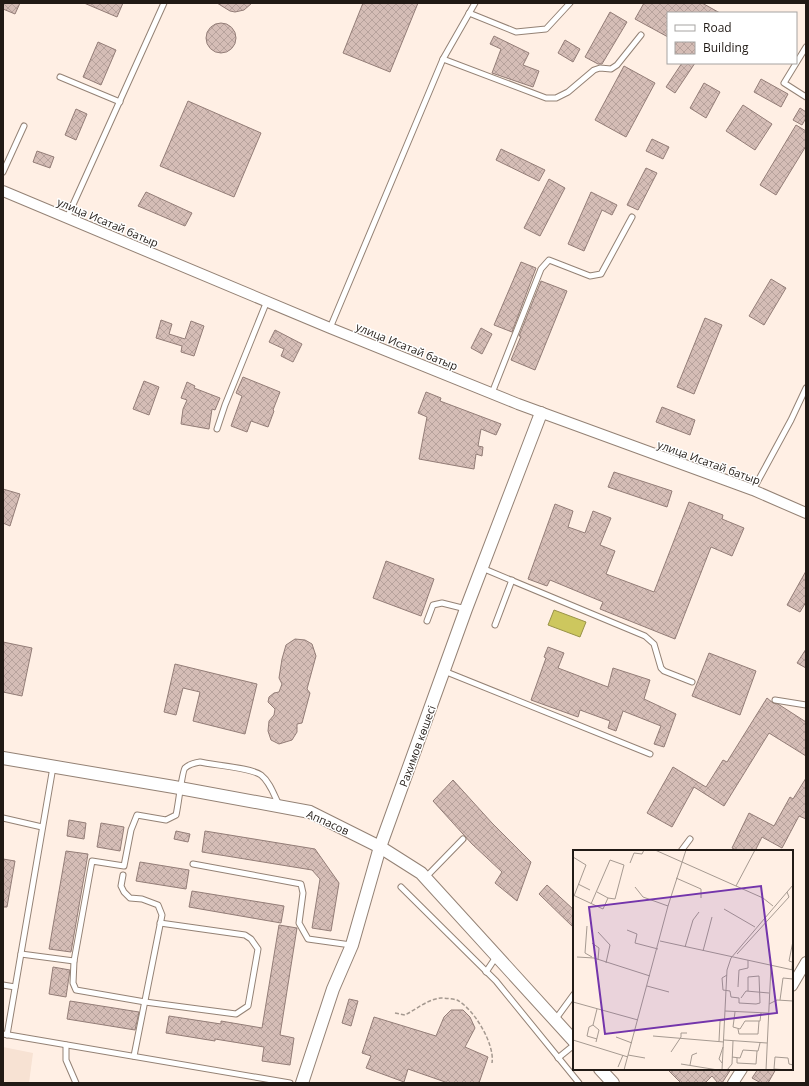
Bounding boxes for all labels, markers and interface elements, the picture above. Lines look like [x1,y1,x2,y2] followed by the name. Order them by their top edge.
[667,12,797,64] legend
[703,19,732,36] text: Road
[703,39,749,56] text: Building
[55,194,161,250] street label: улица Исатай батыр
[354,319,460,373] street label: улица Исатай батыр
[655,436,763,488] street label: улица Исатай батыр
[395,703,439,789] street label: Рахимов көшесі
[304,806,352,838] street label: Аппасов
[573,850,793,1070] inset map

